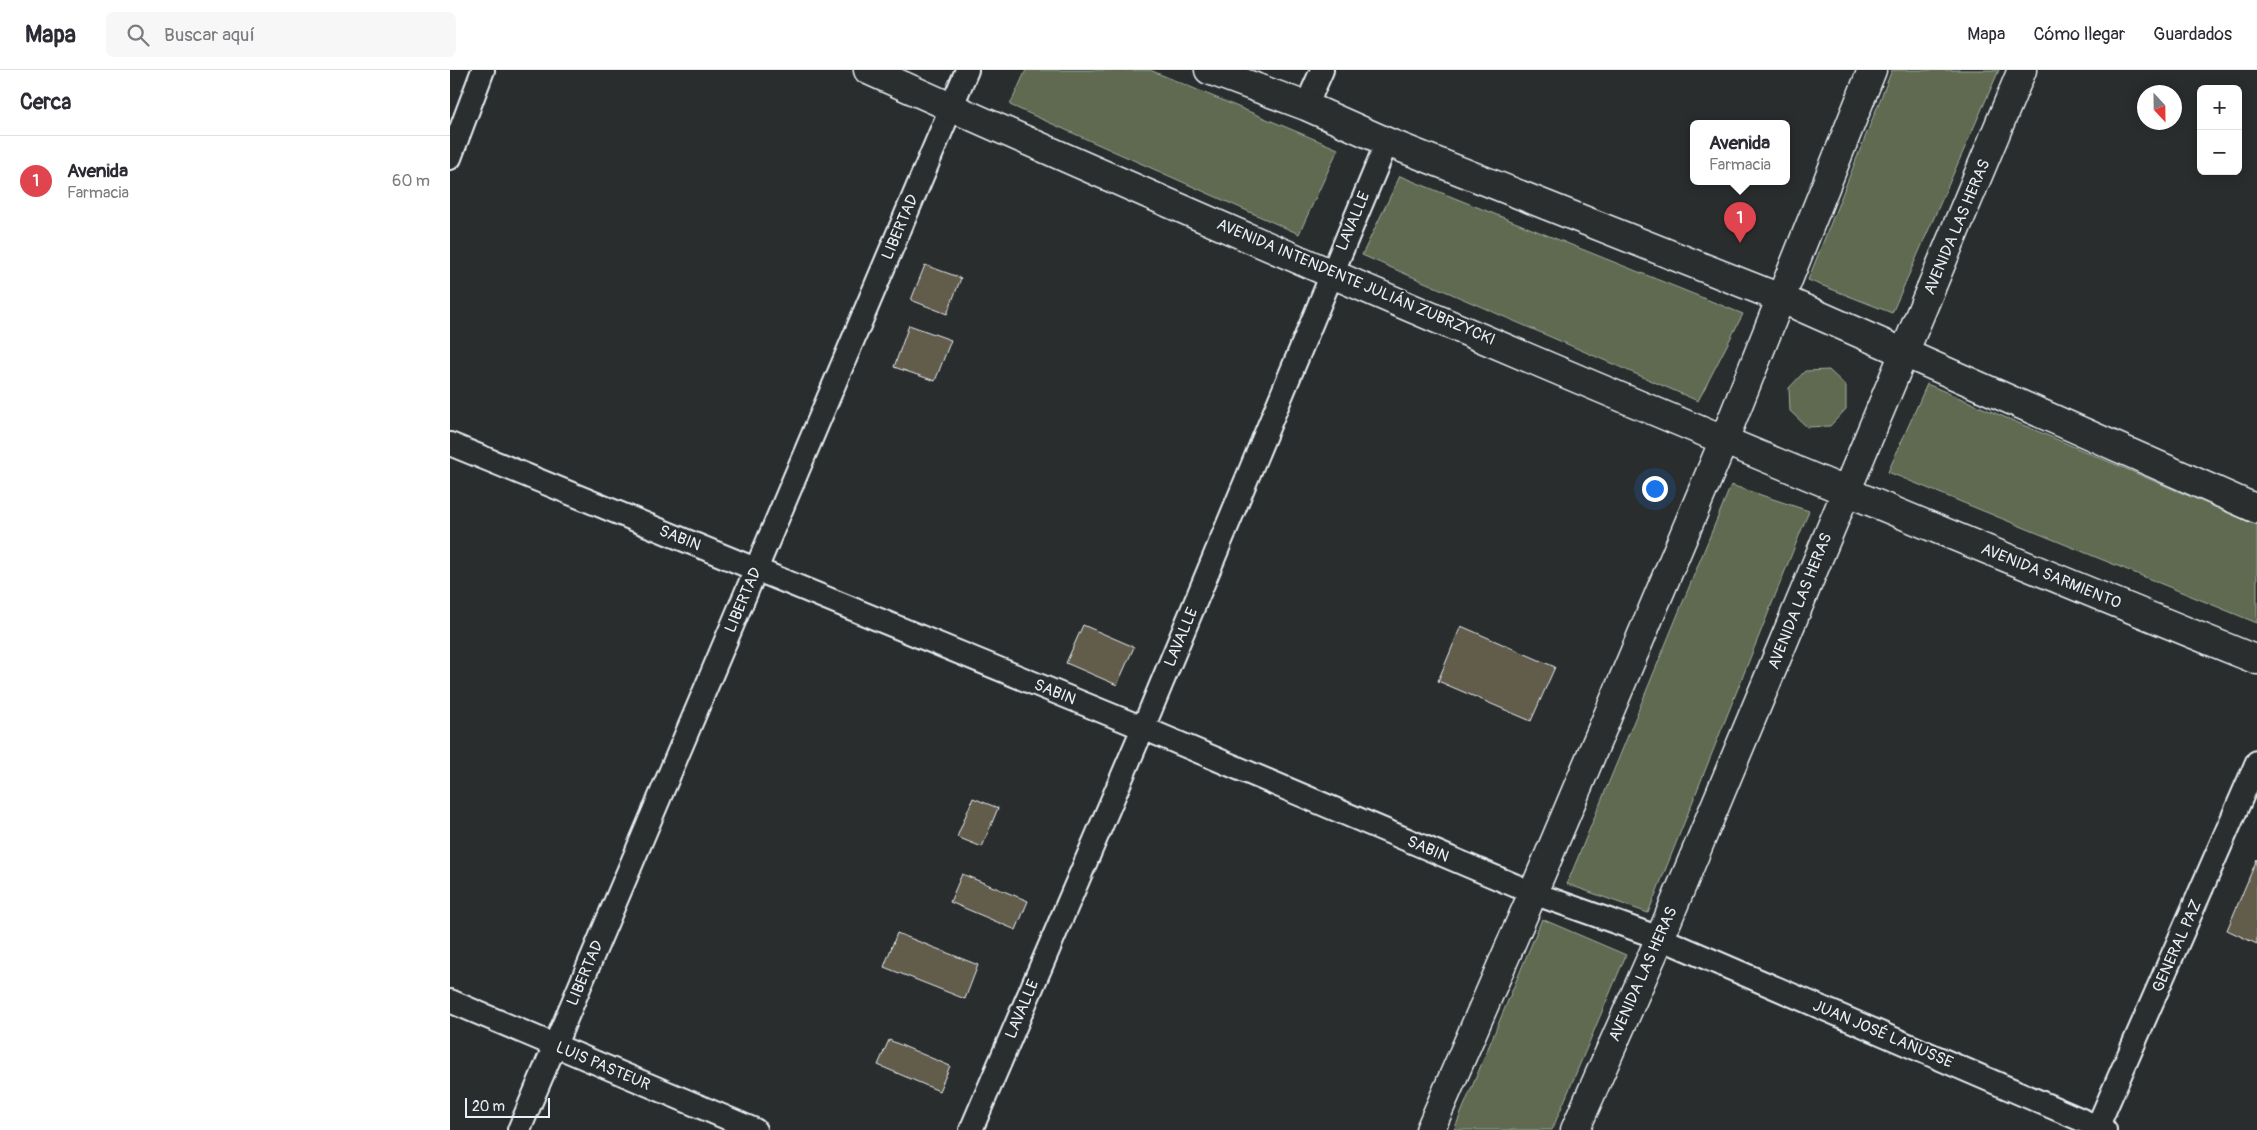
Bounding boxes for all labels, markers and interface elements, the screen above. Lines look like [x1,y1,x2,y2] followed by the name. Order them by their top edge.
[106,12,456,57] search box
[25,20,76,49] text: Mapa
[124,21,152,49] icon: search
[164,23,255,47] text: Buscar aquí
[1967,23,2005,46] text: Mapa
[2033,23,2125,46] text: Cómo llegar
[2153,23,2232,46] text: Guardados
[2137,85,2182,130] north arrow
[2197,85,2242,175] map controls
[2197,85,2242,130] button: +
[20,89,71,116] text: Cerca
[1690,120,1790,185] popup
[2197,130,2242,175] button: −
[1709,131,1770,155] text: Avenida
[1709,155,1771,175] text: Farmacia
[1919,156,1995,298] street label: AVENIDA LAS HERAS
[67,159,128,183] text: Avenida
[33,171,39,191] text: 1
[392,171,430,191] text: 60 m
[67,183,129,203] text: Farmacia
[1332,188,1374,254] street label: LAVALLE
[877,191,923,263] street label: LIBERTAD
[1724,202,1756,243] pin: 1
[1214,214,1498,350] street label: AVENIDA INTENDENTE JULIÁN ZUBRZYCKI
[1642,476,1668,502] your location
[656,521,704,555] street label: SABIN
[1763,530,1837,672] street label: AVENIDA LAS HERAS
[1978,539,2124,613] street label: AVENIDA SARMIENTO
[720,564,766,636] street label: LIBERTAD
[1160,604,1202,670] street label: LAVALLE
[1031,675,1079,709] street label: SABIN
[1404,831,1452,867] street label: SABIN
[2148,897,2206,995] street label: GENERAL PAZ
[1604,904,1682,1044] street label: AVENIDA LAS HERAS
[562,937,608,1009] street label: LIBERTAD
[1001,976,1043,1042] street label: LAVALLE
[1810,995,1956,1073] street label: JUAN JOSÉ LANUSSE
[553,1037,653,1095] street label: LUIS PASTEUR
[465,1095,550,1118] scale bar
[472,1098,505,1115] text: 20 m

